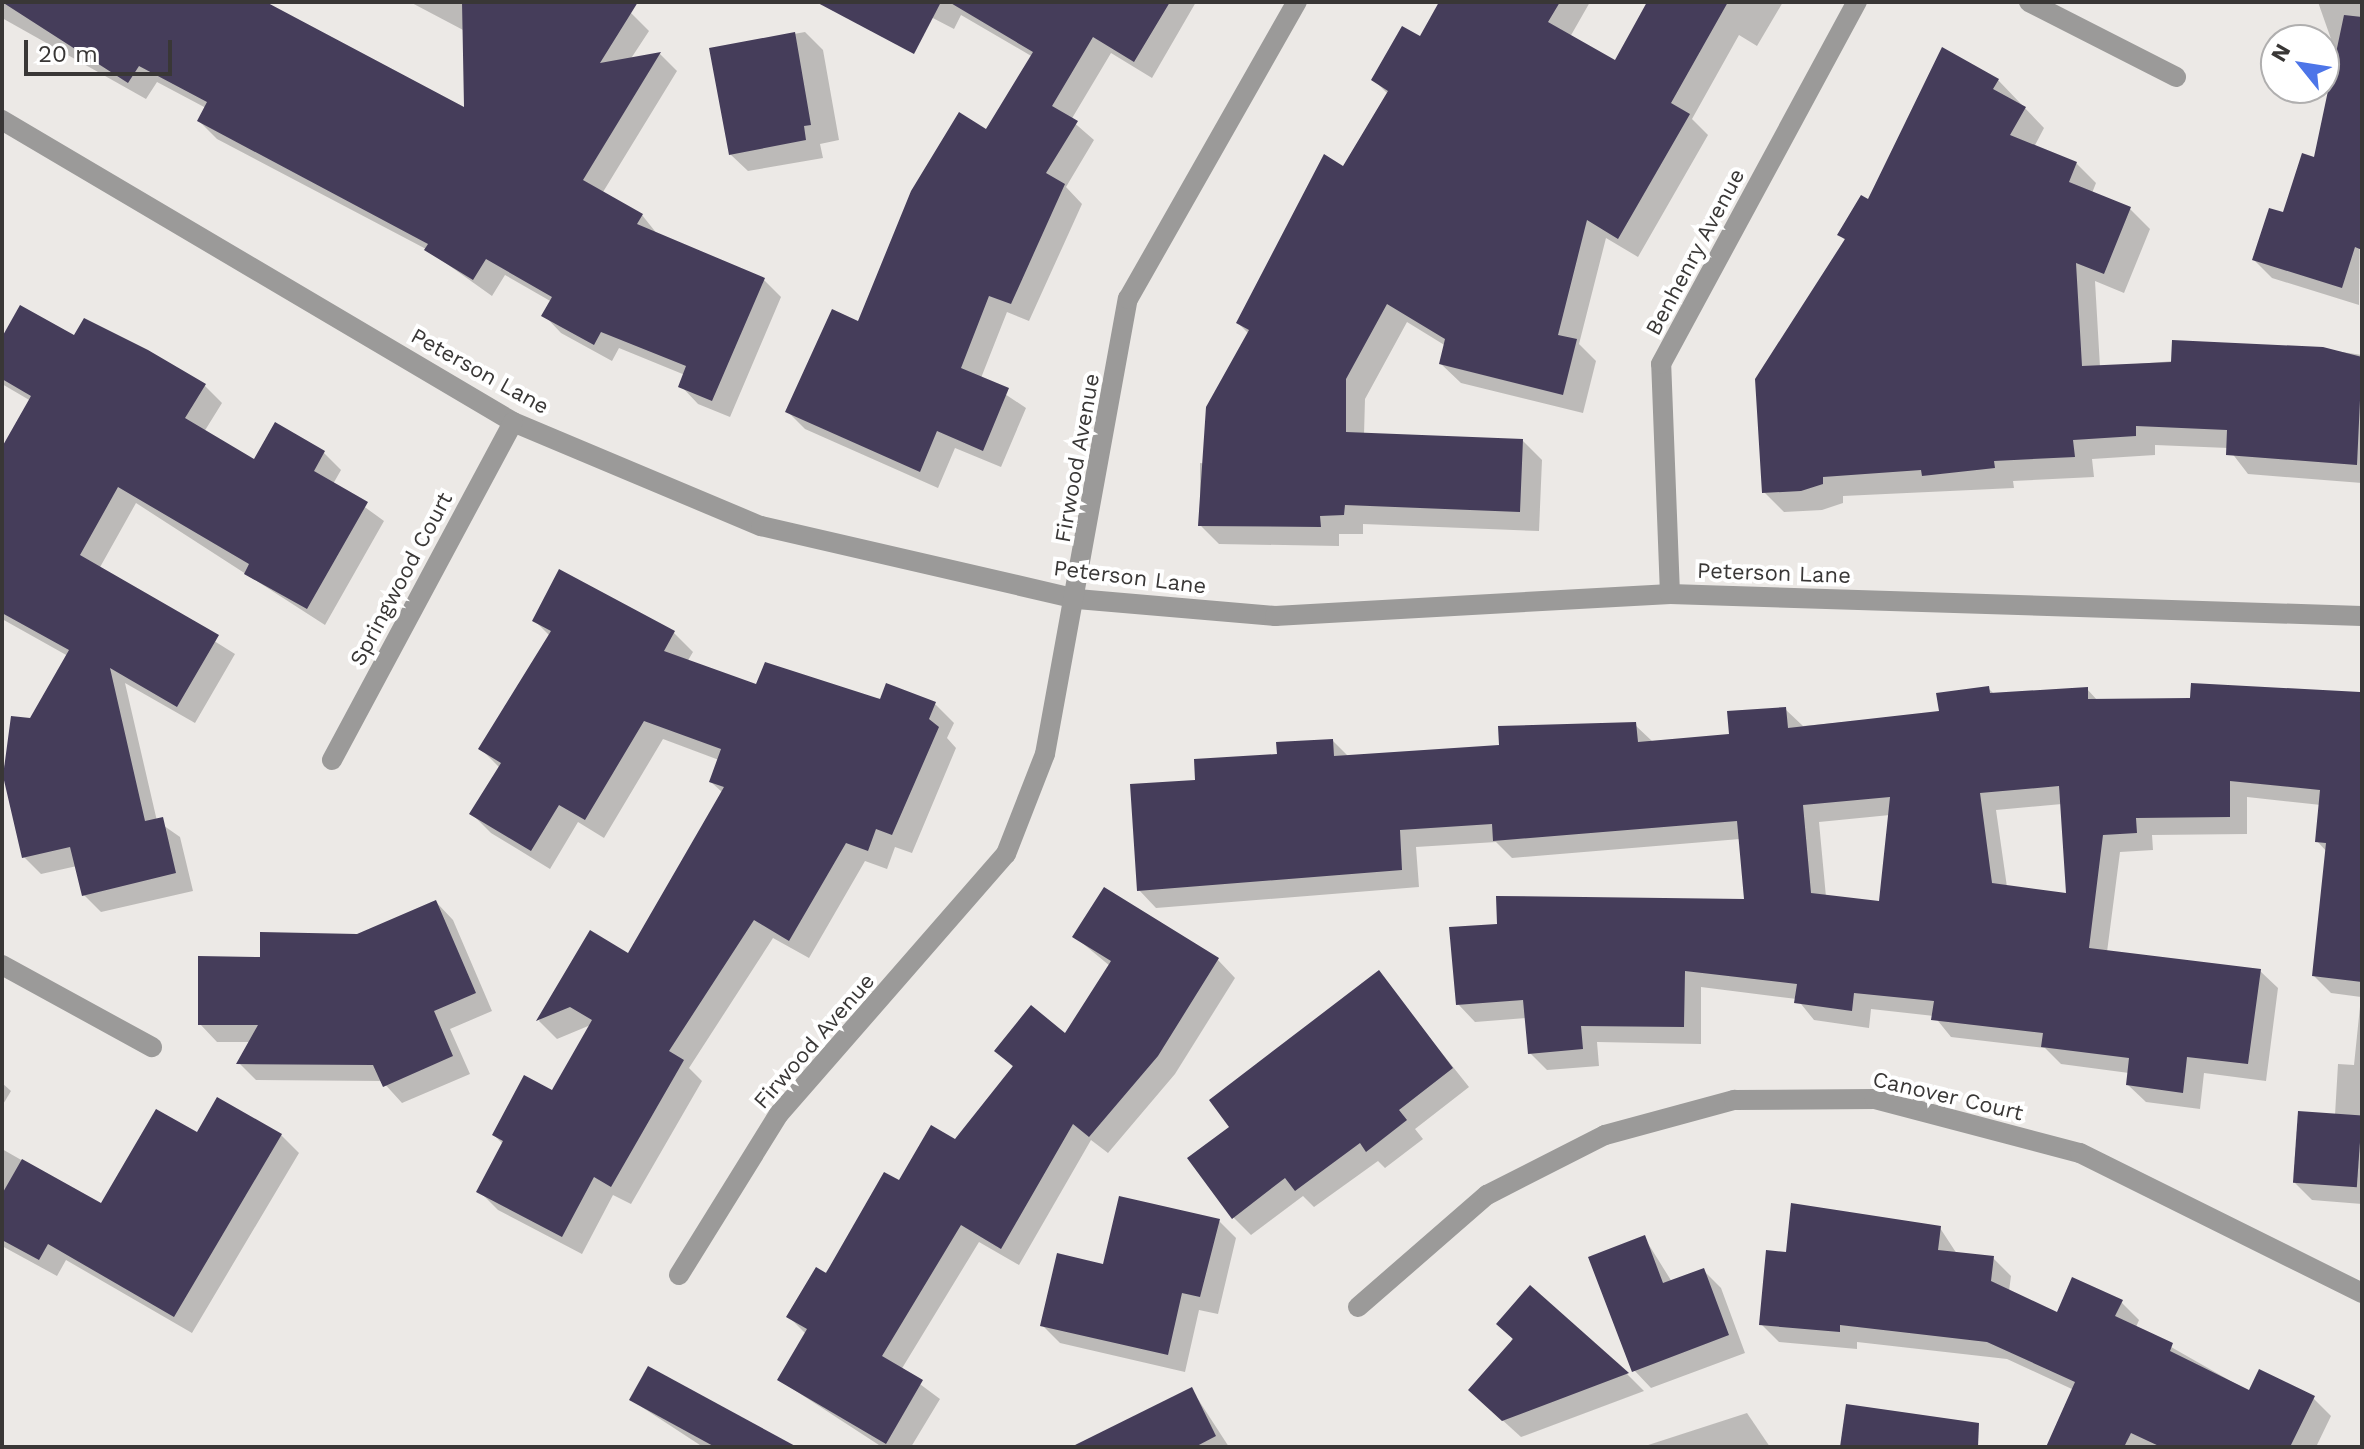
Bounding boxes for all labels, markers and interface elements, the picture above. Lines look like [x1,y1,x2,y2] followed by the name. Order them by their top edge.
[28,24,176,74] scale bar
[2260,24,2340,104] north arrow
[2266,39,2295,66] text: N
[38,40,98,68] text: 20 m
[1640,164,1750,340] street label: Benhenry Avenue
[406,322,554,420] street label: Peterson Lane
[1049,371,1105,545] street label: Firwood Avenue
[344,488,458,670] street label: Springwood Court
[1052,555,1208,599] street label: Peterson Lane
[1697,557,1851,589] street label: Peterson Lane
[748,968,880,1114] street label: Firwood Avenue
[1870,1066,2026,1126] street label: Canover Court

